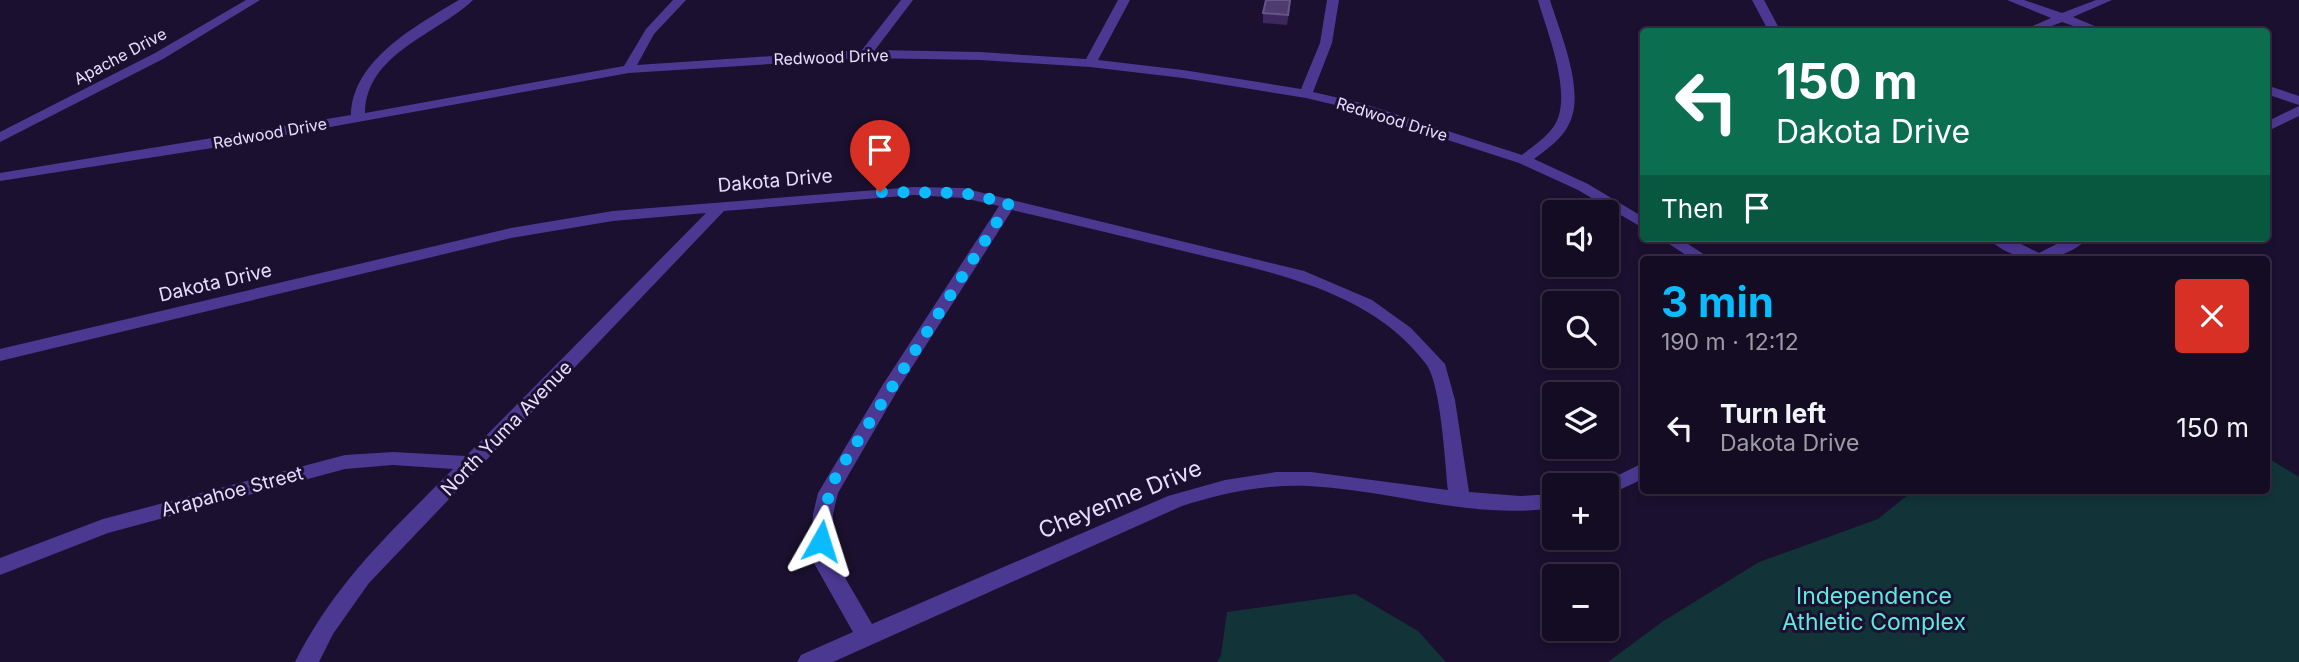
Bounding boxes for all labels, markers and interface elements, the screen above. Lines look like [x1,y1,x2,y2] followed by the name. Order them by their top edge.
[70,23,170,89] street label: Apache Drive
[773,45,889,69] street label: Redwood Drive
[1776,52,1918,111] text: 150 m
[1661,56,1752,147] icon: left
[1334,93,1450,145] street label: Redwood Drive
[1776,112,1970,151] text: Dakota Drive
[212,113,328,153] street label: Redwood Drive
[850,120,910,192] pin
[861,131,899,169] icon: arrive
[717,164,833,197] street label: Dakota Drive
[1738,189,1776,227] icon: arrive
[1661,193,1724,224] text: Then
[1542,200,1619,641] map controls
[1542,200,1619,277] button: sound
[156,258,274,307] street label: Dakota Drive
[1661,276,1774,327] text: 3 min
[2175,279,2249,353] button: close
[1542,291,1619,368] button: search
[1661,328,1799,356] text: 190 m · 12:12
[436,356,577,501] street label: North Yuma Avenue
[1542,382,1619,459] button: layers
[1720,398,1826,429] text: Turn left
[1661,409,1699,447] icon: left
[2176,412,2249,443] text: 150 m
[1720,429,1860,457] text: Dakota Drive
[1034,454,1206,544] street label: Cheyenne Drive
[159,461,306,521] street label: Arapahoe Street
[1542,473,1619,550] button: +
[784,504,858,578] position arrow
[1542,564,1619,641] button: −
[1782,582,1966,636] park label: Independence Athletic Complex

